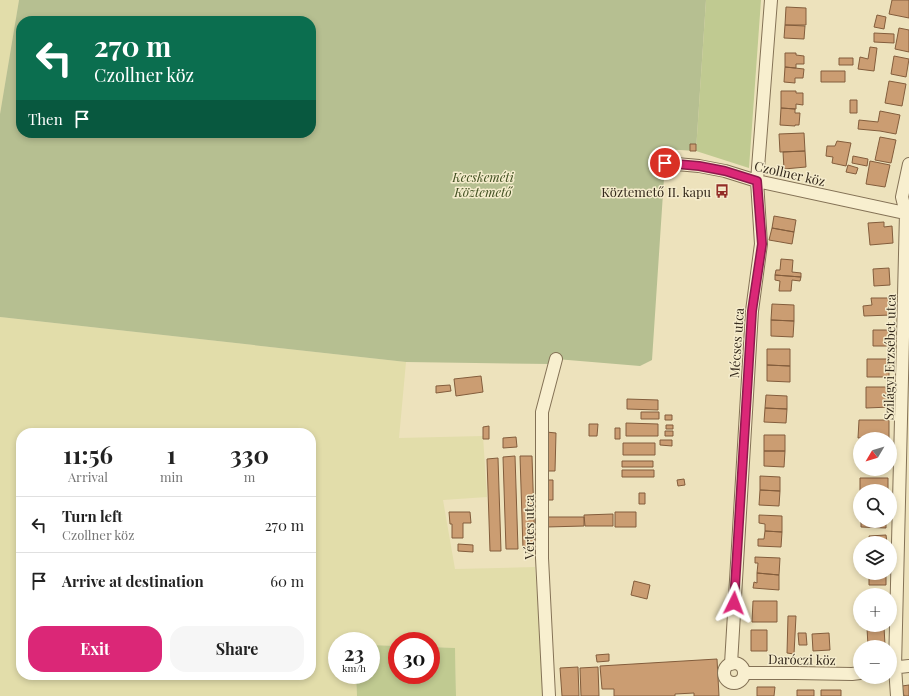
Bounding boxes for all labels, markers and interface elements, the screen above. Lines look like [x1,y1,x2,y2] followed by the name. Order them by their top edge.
[94,27,171,64] text: 270 m
[28,32,80,84] icon: left
[94,63,194,87] text: Czollner köz
[71,108,93,130] icon: arrive
[28,109,63,129] text: Then
[648,146,682,180] pin
[654,152,676,174] icon: arrive
[753,157,827,189] street label: Czollner köz
[451,168,515,200] park label: Kecskeméti Köztemető
[601,183,711,200] place label: Köztemető II. kapu
[714,183,730,199] bus stop icon: Köztemető II. kapu
[879,293,899,420] street label: Szilágyi Erzsébet utca
[725,307,747,379] street label: Mécses utca
[853,432,897,476] north arrow
[853,432,897,684] map controls
[63,438,113,470] text: 11:56
[167,438,176,470] text: 1
[230,438,269,470] text: 330
[68,468,108,485] text: Arrival
[160,468,183,485] text: min
[244,468,255,485] text: m
[853,484,897,528] button: search
[520,494,537,560] street label: Vértes utca
[62,506,123,526] text: Turn left
[28,514,50,536] icon: left
[265,515,304,535] text: 270 m
[62,526,134,543] text: Czollner köz
[853,536,897,580] button: layers
[28,570,50,592] icon: arrive
[62,571,204,591] text: Arrive at destination
[270,571,304,591] text: 60 m
[713,582,755,624] position arrow
[853,588,897,632] button: +
[28,626,162,672] button: Exit
[170,626,304,672] button: Share
[388,632,440,684] speed limit sign: 30
[344,639,364,666] text: 23
[853,640,897,684] button: −
[768,650,836,668] street label: Daróczi köz
[342,661,366,675] text: km/h

